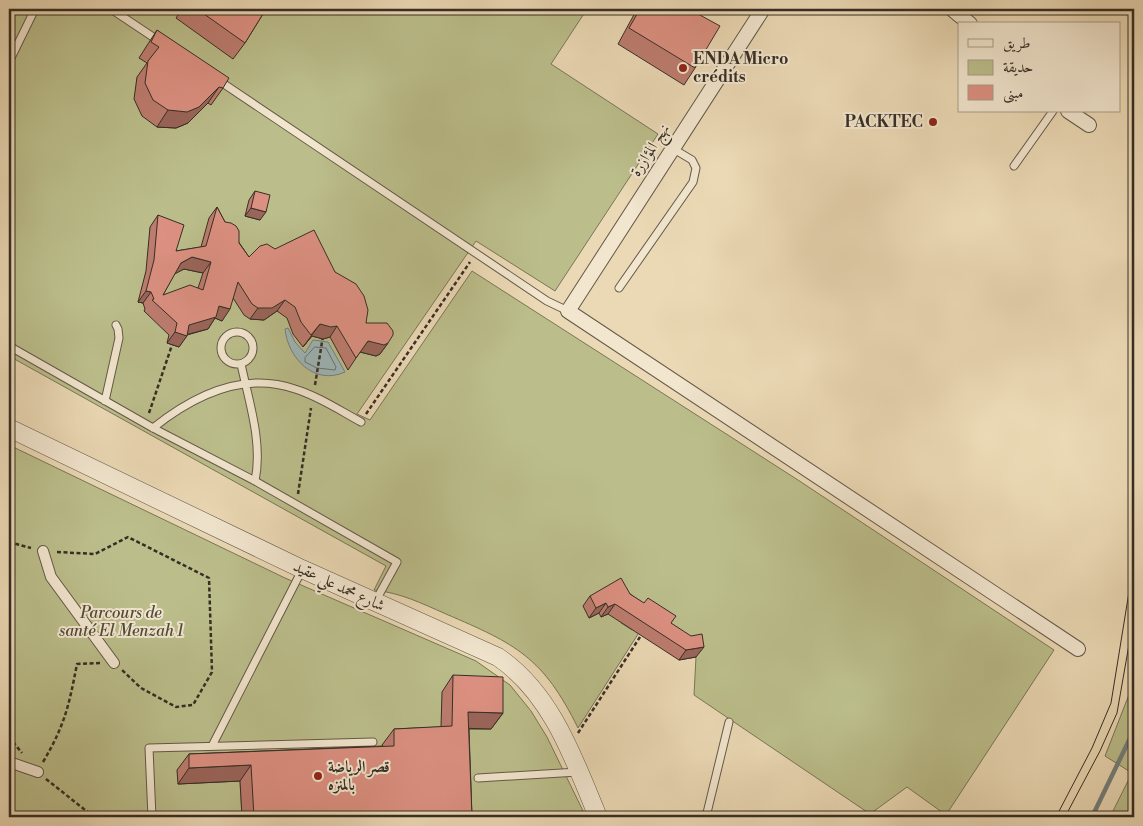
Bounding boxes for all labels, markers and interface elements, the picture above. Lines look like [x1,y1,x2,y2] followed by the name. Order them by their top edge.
[958,22,1120,112] legend
[1003,34,1030,53] text: طريق
[693,49,788,87] place label: ENDA Micro crédits
[1003,58,1033,77] text: حديقة
[677,62,689,74] marker: ENDA Micro crédits
[1003,84,1023,104] text: مبنى
[844,112,923,132] place label: PACKTEC
[927,116,939,128] marker: PACKTEC
[626,120,678,182] street label: نهج المؤازرة
[288,556,388,620] street label: شارع محمد علي عقيد
[58,603,183,641] park label: Parcours de santé El Menzah 1
[328,757,390,795] place label: قصر الرياضة بالمنزه
[312,770,324,782] marker: قصر الرياضة بالمنزه

